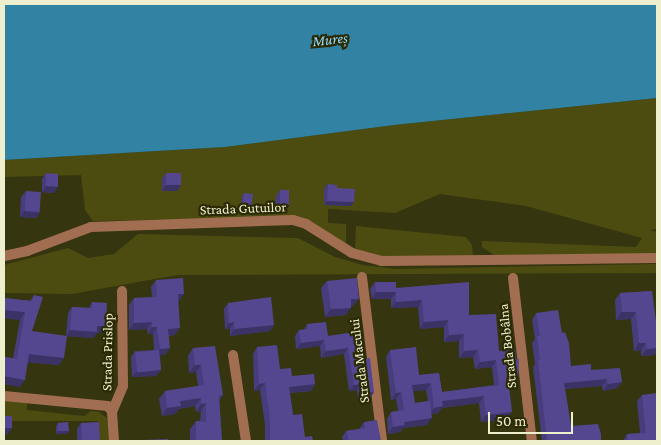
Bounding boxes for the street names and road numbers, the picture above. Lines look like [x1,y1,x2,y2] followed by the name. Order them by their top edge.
[200,198,286,218] street label: Strada Gutuilor
[494,303,520,389] street label: Strada Bobâlna
[98,313,116,391] street label: Strada Prislop
[345,318,373,404] street label: Strada Macului

